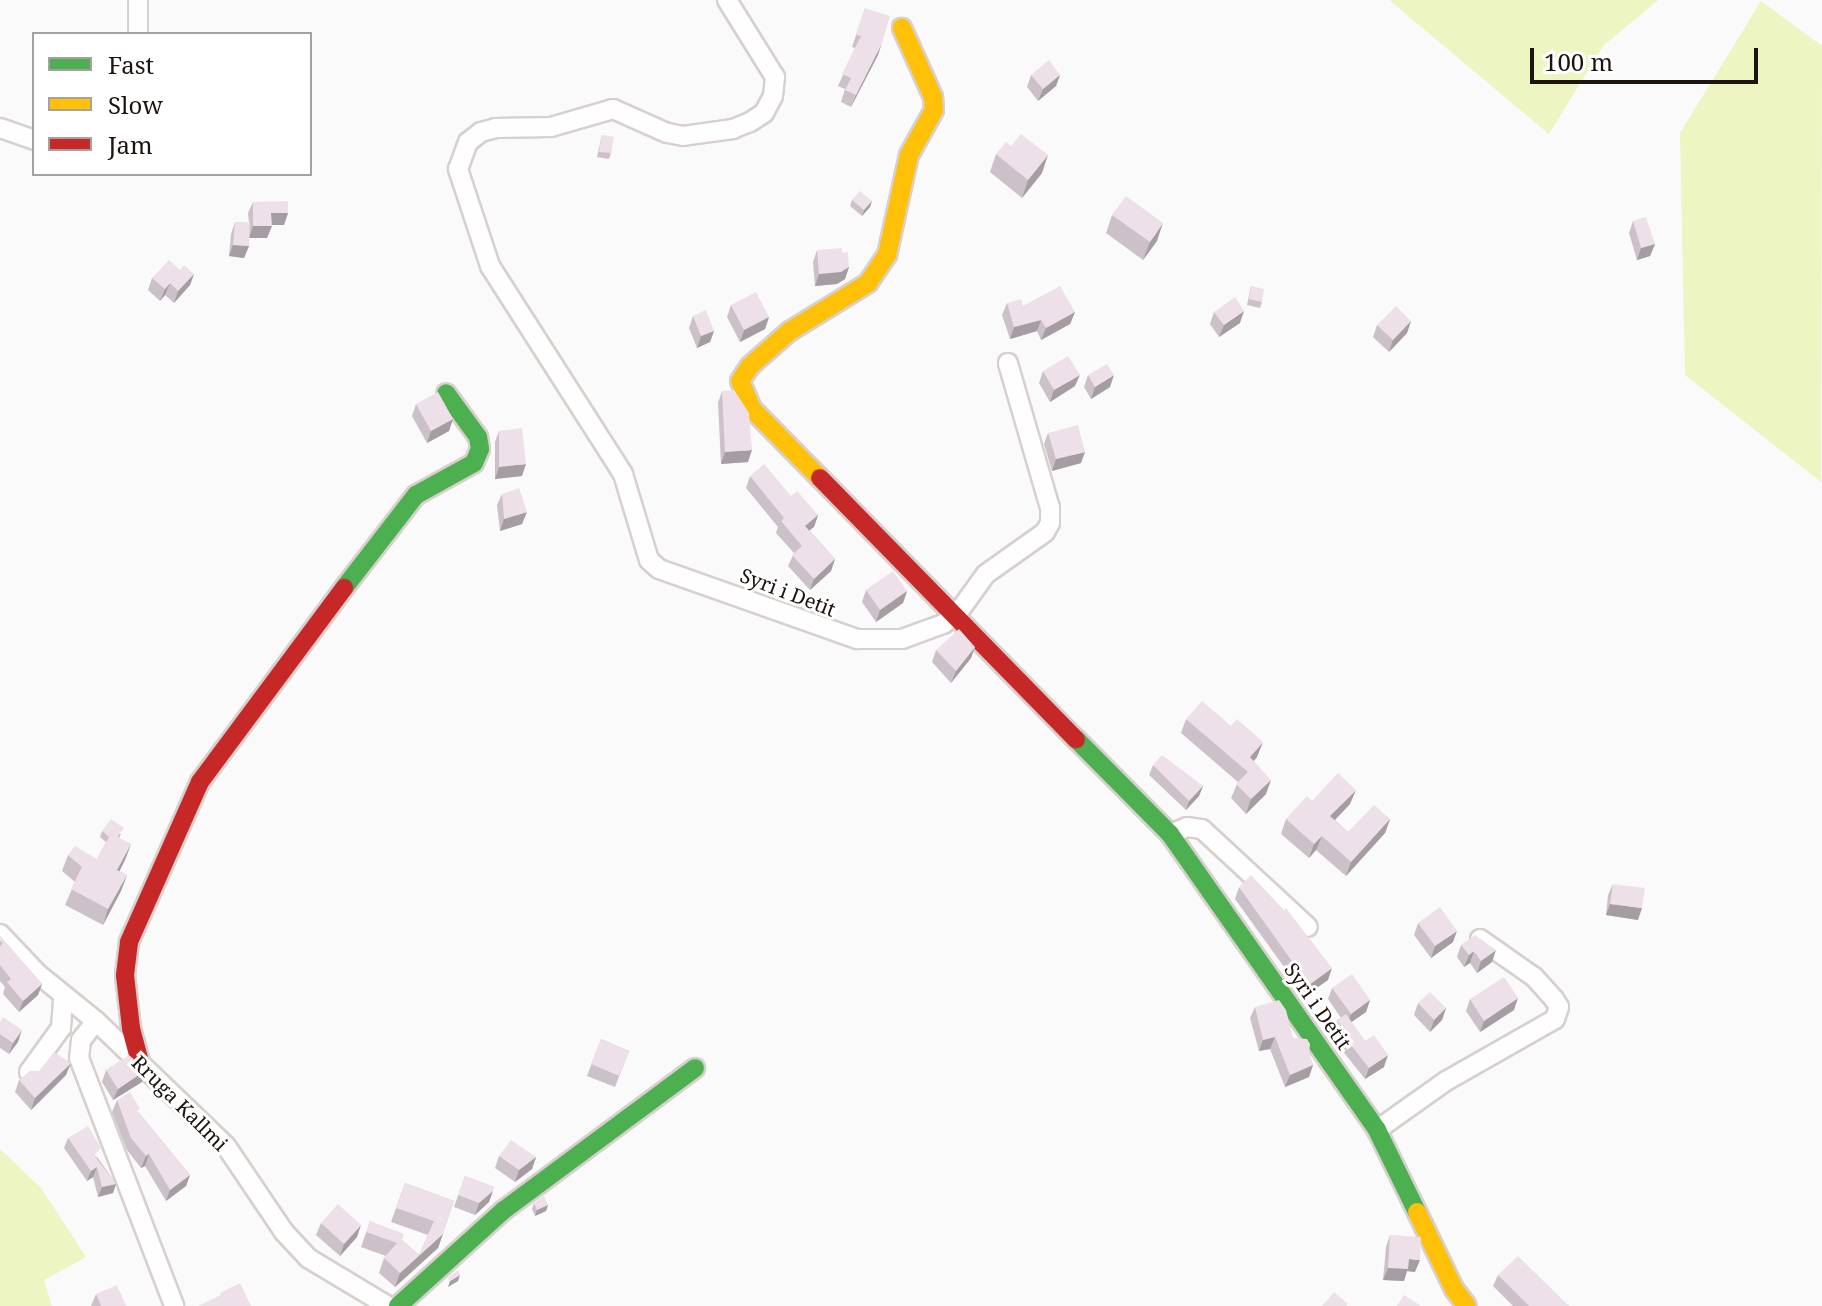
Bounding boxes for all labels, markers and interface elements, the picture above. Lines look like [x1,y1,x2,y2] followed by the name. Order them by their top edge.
[32,32,312,176] legend
[1534,32,1762,82] scale bar
[1544,45,1613,78] text: 100 m
[108,48,154,81] text: Fast
[108,88,163,121] text: Slow
[108,128,153,161] text: Jam
[737,563,839,621] street label: Syri i Detit
[1279,958,1357,1054] street label: Syri i Detit
[127,1050,233,1156] street label: Rruga Kallmi

